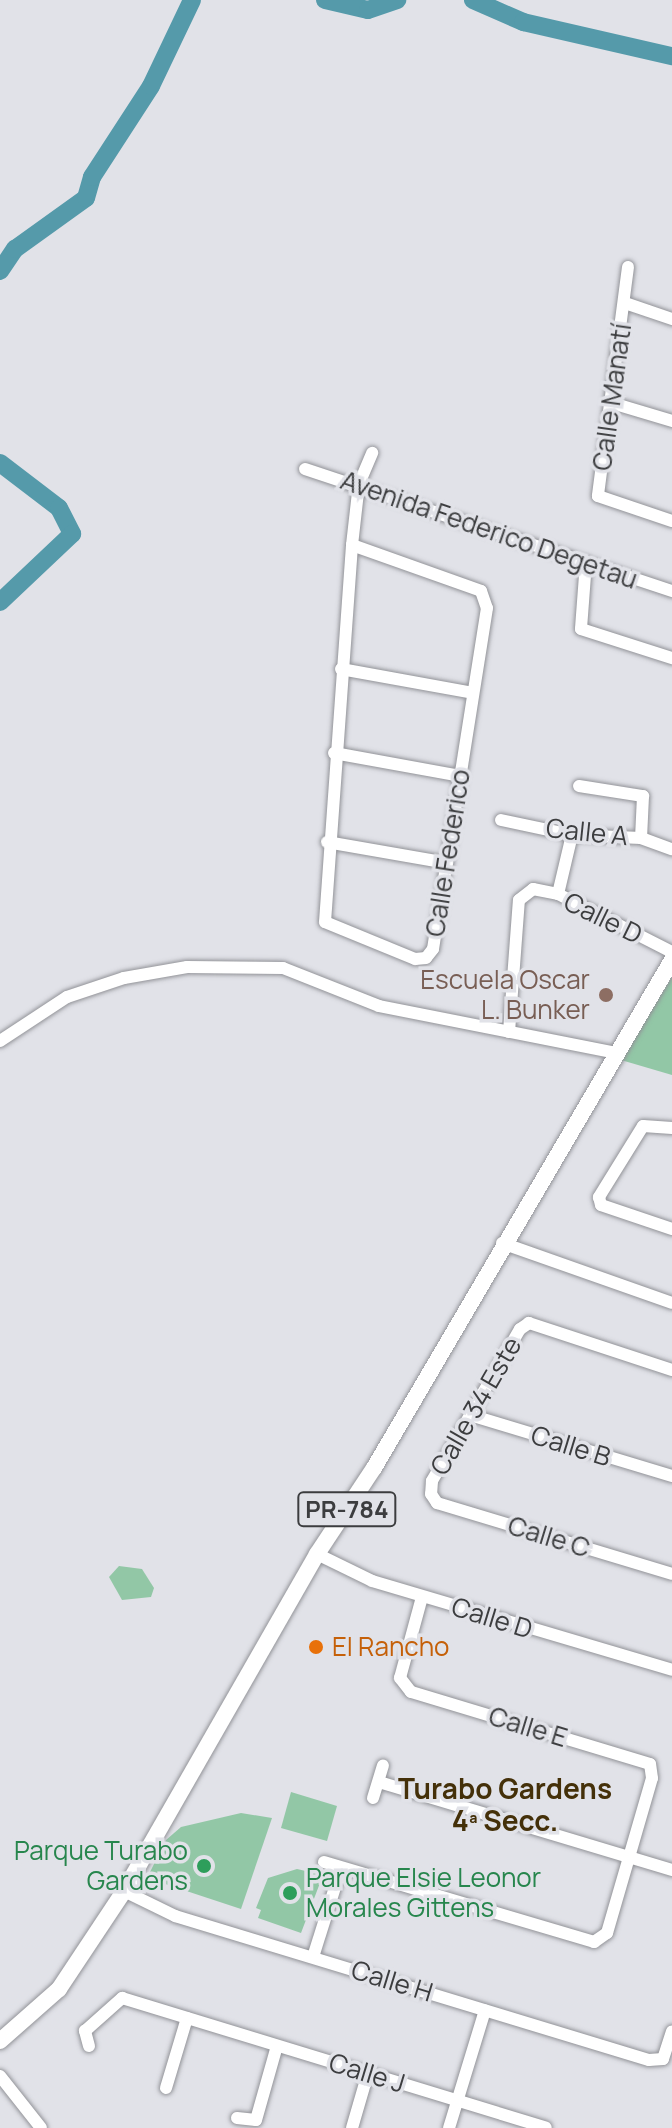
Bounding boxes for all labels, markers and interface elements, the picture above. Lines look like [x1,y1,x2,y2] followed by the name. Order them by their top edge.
[586,321,638,473] street label: Calle Manatí
[337,465,641,595] street label: Avenida Federico Degetau
[419,767,477,939] street label: Calle Federico
[545,812,629,852] street label: Calle A
[559,886,647,950] street label: Calle D
[420,964,590,1026] place label: Escuela Oscar L. Bunker
[597,986,615,1004] marker: Escuela Oscar L. Bunker
[424,1331,528,1481] street label: Calle 34 Este
[527,1419,615,1473] street label: Calle B
[297,1489,397,1529] road number: PR-784
[504,1510,594,1564] street label: Calle C
[448,1591,536,1645] street label: Calle D
[332,1631,449,1663] place label: El Rancho
[307,1638,325,1656] marker: El Rancho
[485,1700,571,1754] street label: Calle E
[398,1771,612,1837] district label: Turabo Gardens 4ª Secc.
[14,1835,188,1896] place label: Parque Turabo Gardens
[195,1857,213,1875] marker: Parque Turabo Gardens
[306,1862,541,1924] place label: Parque Elsie Leonor Morales Gittens
[281,1884,299,1902] marker: Parque Elsie Leonor Morales Gittens
[348,1954,436,2008] street label: Calle H
[325,2047,409,2099] street label: Calle J

